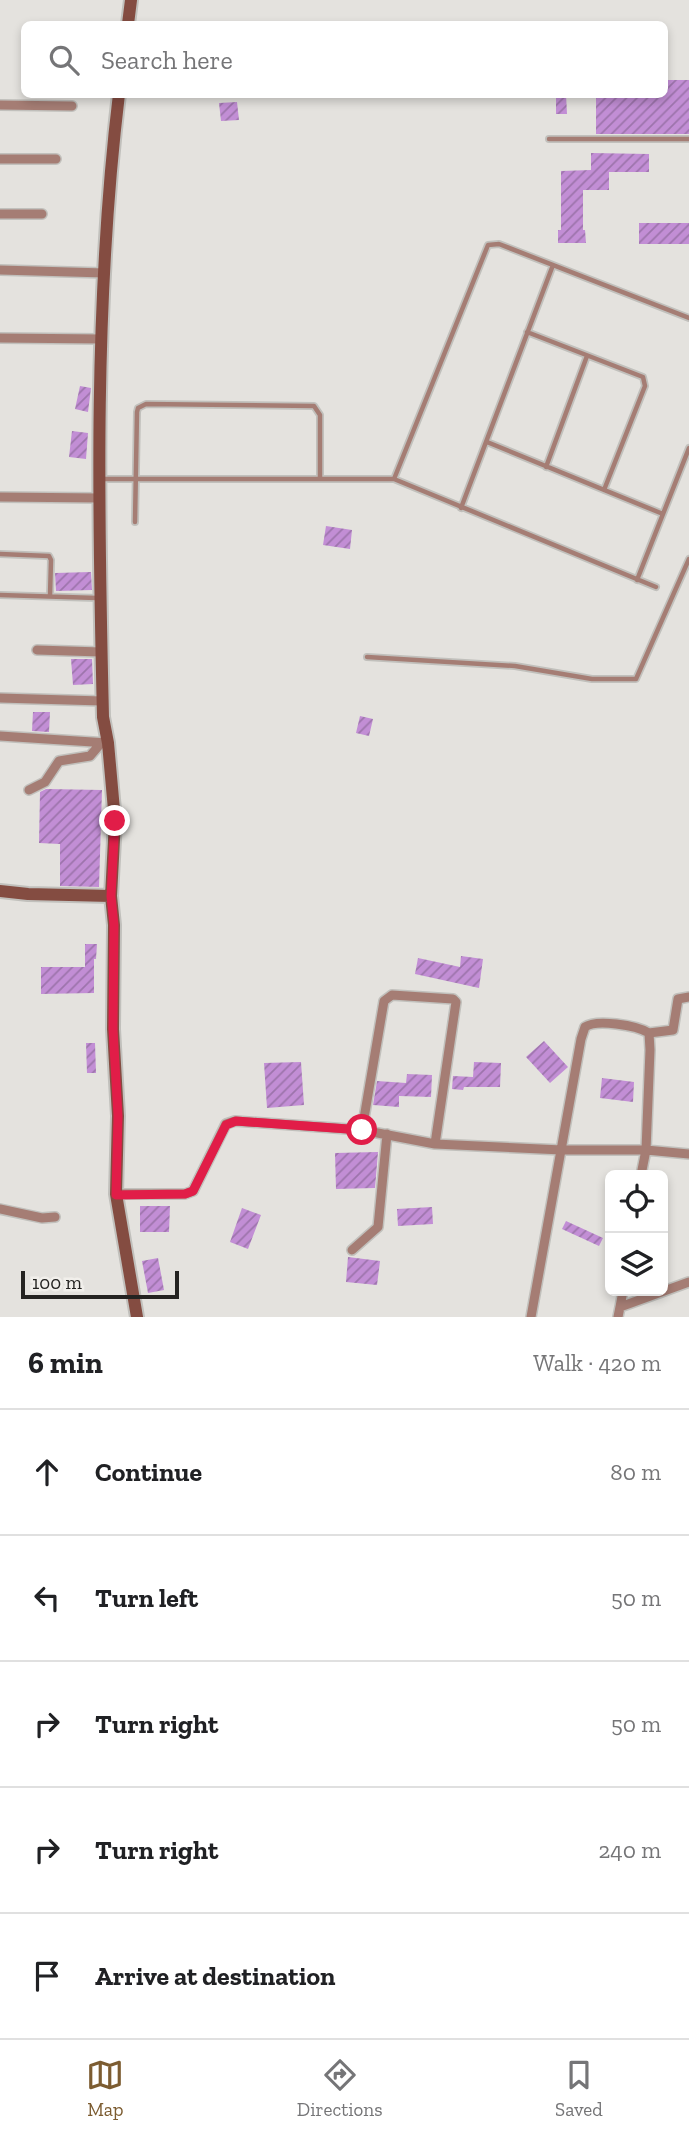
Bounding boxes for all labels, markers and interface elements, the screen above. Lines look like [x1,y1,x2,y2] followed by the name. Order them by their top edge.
[21,21,668,98] search box
[45,41,83,79] icon: search
[101,44,233,76] text: Search here
[99,805,130,836] route end
[346,1114,377,1145] route start
[605,1170,668,1296] map controls
[605,1170,668,1233] button: locate
[605,1233,668,1296] button: layers
[21,1268,178,1300] scale bar
[32,1271,82,1294] text: 100 m
[28,1345,103,1381] text: 6 min
[533,1349,661,1377] text: Walk · 420 m
[28,1453,66,1491] icon: ahead
[95,1456,202,1488] text: Continue
[610,1458,661,1486] text: 80 m
[28,1579,66,1617] icon: left
[95,1582,198,1614] text: Turn left
[611,1584,661,1612] text: 50 m
[28,1705,66,1743] icon: right
[95,1708,218,1740] text: Turn right
[611,1710,661,1738] text: 50 m
[28,1831,66,1869] icon: right
[95,1834,218,1866] text: Turn right
[598,1836,661,1864] text: 240 m
[28,1957,66,1995] icon: arrive
[95,1960,335,1992] text: Arrive at destination
[86,2056,124,2121] tab: Map
[297,2056,383,2121] tab: Directions
[555,2056,603,2121] tab: Saved

